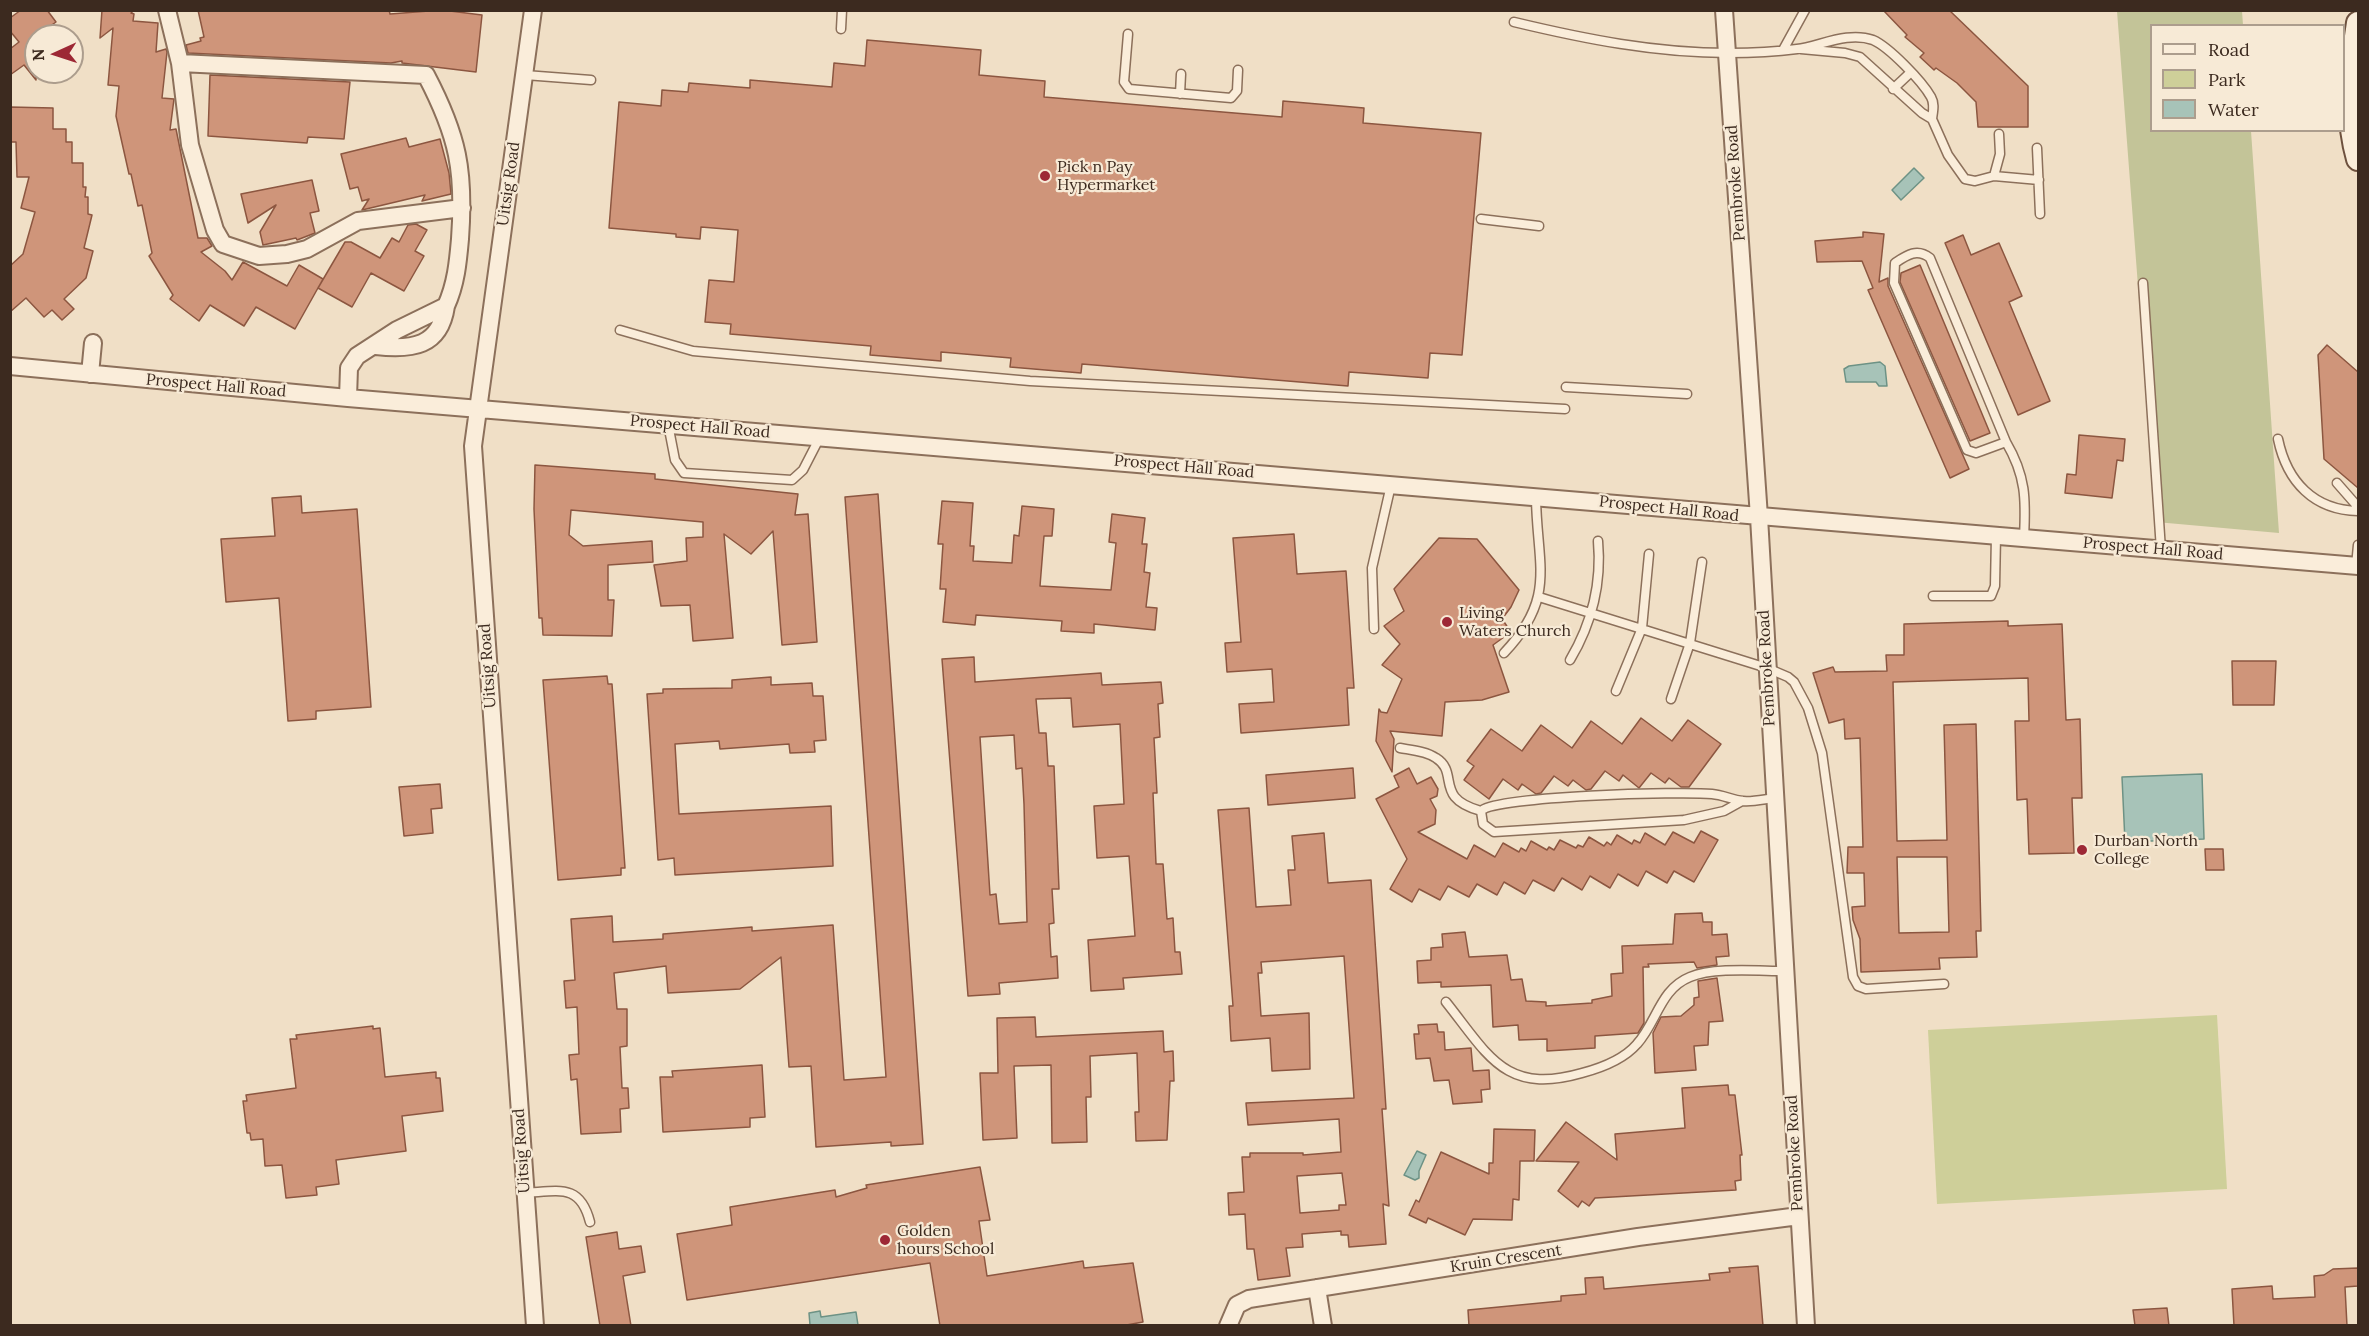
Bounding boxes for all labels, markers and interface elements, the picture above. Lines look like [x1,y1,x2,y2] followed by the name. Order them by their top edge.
[24,24,84,84] north arrow
[2150,24,2345,132] legend
[2208,38,2250,61] text: Road
[28,48,48,62] text: N
[2208,68,2245,91] text: Park
[2208,98,2259,121] text: Water
[1722,124,1750,242] street label: Pembroke Road
[494,141,524,227] street label: Uitsig Road
[1057,157,1155,195] place label: Pick n Pay Hypermarket
[1038,169,1052,183] marker: Pick n Pay Hypermarket
[145,370,287,402] street label: Prospect Hall Road
[629,411,771,443] street label: Prospect Hall Road
[1113,451,1255,483] street label: Prospect Hall Road
[1598,492,1740,526] street label: Prospect Hall Road
[2082,533,2224,565] street label: Prospect Hall Road
[1459,603,1571,641] place label: Living Waters Church
[1754,609,1780,727] street label: Pembroke Road
[1440,615,1454,629] marker: Living Waters Church
[475,623,501,709] street label: Uitsig Road
[2094,831,2198,869] place label: Durban North College
[2075,843,2089,857] marker: Durban North College
[1782,1094,1808,1212] street label: Pembroke Road
[509,1108,535,1194] street label: Uitsig Road
[897,1221,994,1259] place label: Golden hours School
[878,1233,892,1247] marker: Golden hours School
[1449,1241,1563,1277] street label: Kruin Crescent

